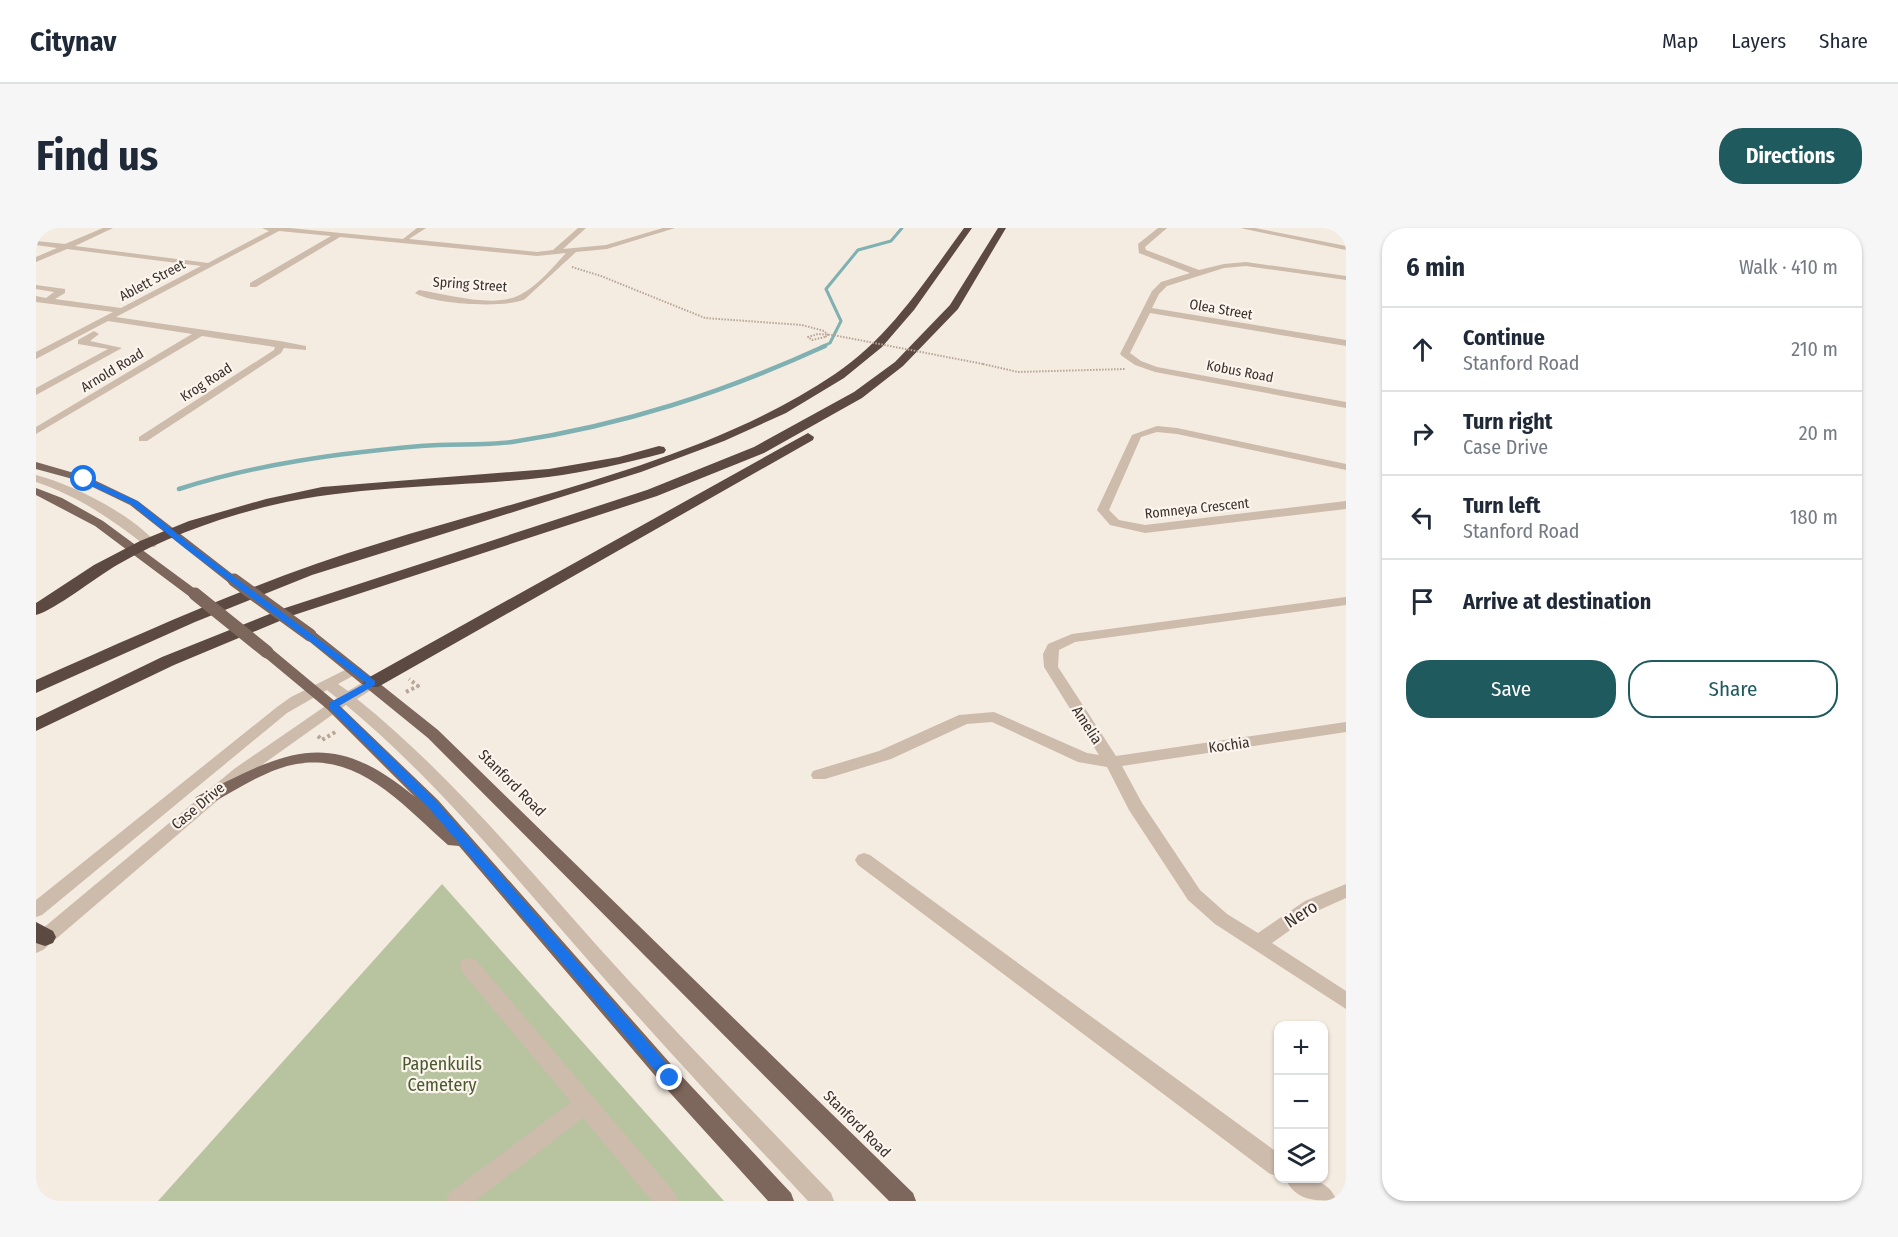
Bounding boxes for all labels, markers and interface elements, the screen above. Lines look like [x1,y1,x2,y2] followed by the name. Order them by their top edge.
[30,25,116,58] text: Citynav
[1662,28,1698,54] text: Map
[1731,28,1786,54] text: Layers
[1819,28,1868,54] text: Share
[1719,128,1862,184] button: Directions
[36,131,158,181] text: Find us
[1406,252,1465,283] text: 6 min
[1739,255,1838,279] text: Walk · 410 m
[116,256,188,305] street label: Ablett Street
[432,273,508,296] street label: Spring Street
[1188,296,1254,323] street label: Olea Street
[1463,324,1545,351] text: Continue
[1406,333,1439,366] icon: ahead
[1791,337,1838,361] text: 210 m
[78,345,147,396] street label: Arnold Road
[1463,351,1579,375] text: Stanford Road
[1205,357,1275,386] street label: Kobus Road
[177,359,235,405] street label: Krog Road
[1463,408,1552,435] text: Turn right
[1406,417,1439,450] icon: right
[1799,421,1838,445] text: 20 m
[1463,435,1548,459] text: Case Drive
[70,465,96,491] route start
[1463,492,1541,519] text: Turn left
[1144,495,1251,522] street label: Romneya Crescent
[1406,501,1439,534] icon: left
[1790,505,1838,529] text: 180 m
[1463,519,1579,543] text: Stanford Road
[1406,585,1439,618] icon: arrive
[1463,588,1651,615] text: Arrive at destination
[1406,660,1616,718] button: Save
[1628,660,1838,718] button: Share
[1068,703,1106,747] street label: Amelia
[1207,733,1251,757] street label: Kochia
[475,746,549,820] street label: Stanford Road
[168,779,228,833] street label: Case Drive
[1280,895,1322,933] street label: Nero
[1274,1021,1328,1183] map controls
[1274,1021,1328,1075] button: +
[402,1053,482,1096] park label: Papenkuils Cemetery
[656,1064,682,1090] route end
[1274,1075,1328,1129] button: −
[820,1087,894,1161] street label: Stanford Road
[1274,1129,1328,1183] button: layers

